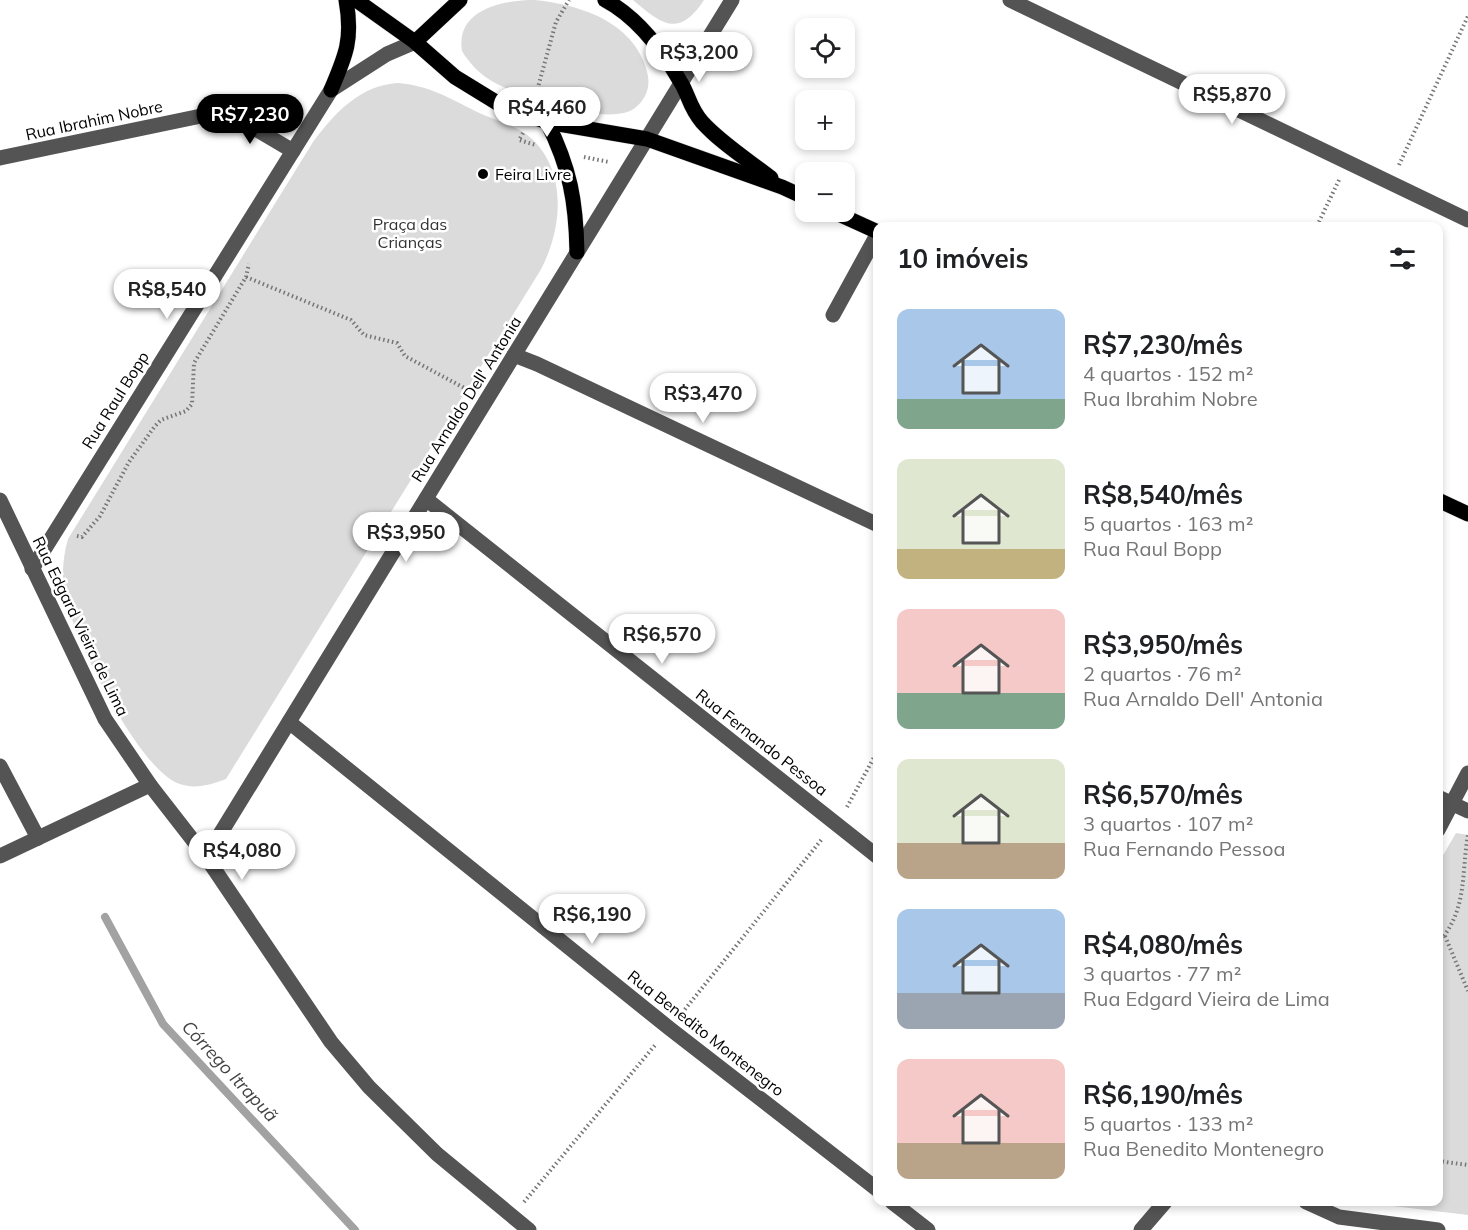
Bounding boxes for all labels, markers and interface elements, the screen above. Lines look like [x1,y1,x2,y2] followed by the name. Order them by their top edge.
[795,18,855,222] map controls
[795,18,855,78] button: locate
[644,32,754,83] pin: R$3,200
[660,39,739,64] text: R$3,200
[1177,74,1287,125] pin: R$5,870
[1193,81,1272,106] text: R$5,870
[492,87,602,138] pin: R$4,460
[795,90,855,150] button: +
[195,94,305,145] pin: R$7,230
[508,94,587,119] text: R$4,460
[24,96,164,144] street label: Rua Ibrahim Nobre
[211,101,290,126] text: R$7,230
[795,162,855,222] button: −
[495,164,571,184] place label: Feira Livre
[476,167,490,181] marker: Feira Livre
[373,214,447,252] park label: Praça das Crianças
[897,242,1029,275] text: 10 imóveis
[1386,242,1419,275] icon: filters
[112,269,222,320] pin: R$8,540
[128,276,207,301] text: R$8,540
[407,312,525,486] street label: Rua Arnaldo Dell' Antonia
[1083,328,1243,361] text: R$7,230/mês
[945,333,1017,405] icon: home
[77,348,153,452] street label: Rua Raul Bopp
[1083,361,1253,386] text: 4 quartos · 152 m²
[648,373,758,424] pin: R$3,470
[664,380,743,405] text: R$3,470
[1083,386,1258,411] text: Rua Ibrahim Nobre
[1083,478,1243,511] text: R$8,540/mês
[945,483,1017,555] icon: home
[1083,511,1253,536] text: 5 quartos · 163 m²
[351,512,461,563] pin: R$3,950
[367,519,446,544] text: R$3,950
[29,533,133,719] street label: Rua Edgard Vieira de Lima
[1083,536,1222,561] text: Rua Raul Bopp
[607,614,717,665] pin: R$6,570
[623,621,702,646] text: R$6,570
[1083,628,1243,661] text: R$3,950/mês
[945,633,1017,705] icon: home
[1083,661,1241,686] text: 2 quartos · 76 m²
[692,684,832,800] street label: Rua Fernando Pessoa
[1083,686,1323,711] text: Rua Arnaldo Dell' Antonia
[1083,778,1243,811] text: R$6,570/mês
[945,783,1017,855] icon: home
[1083,811,1253,836] text: 3 quartos · 107 m²
[187,830,297,881] pin: R$4,080
[1083,836,1285,861] text: Rua Fernando Pessoa
[203,837,282,862] text: R$4,080
[537,894,647,945] pin: R$6,190
[553,901,632,926] text: R$6,190
[1083,928,1243,961] text: R$4,080/mês
[945,933,1017,1005] icon: home
[1083,961,1241,986] text: 3 quartos · 77 m²
[624,966,788,1100] street label: Rua Benedito Montenegro
[1083,986,1330,1011] text: Rua Edgard Vieira de Lima
[177,1015,283,1127] water label: Córrego Itrapuã
[1083,1078,1243,1111] text: R$6,190/mês
[945,1083,1017,1155] icon: home
[1083,1111,1253,1136] text: 5 quartos · 133 m²
[1083,1136,1324,1161] text: Rua Benedito Montenegro

